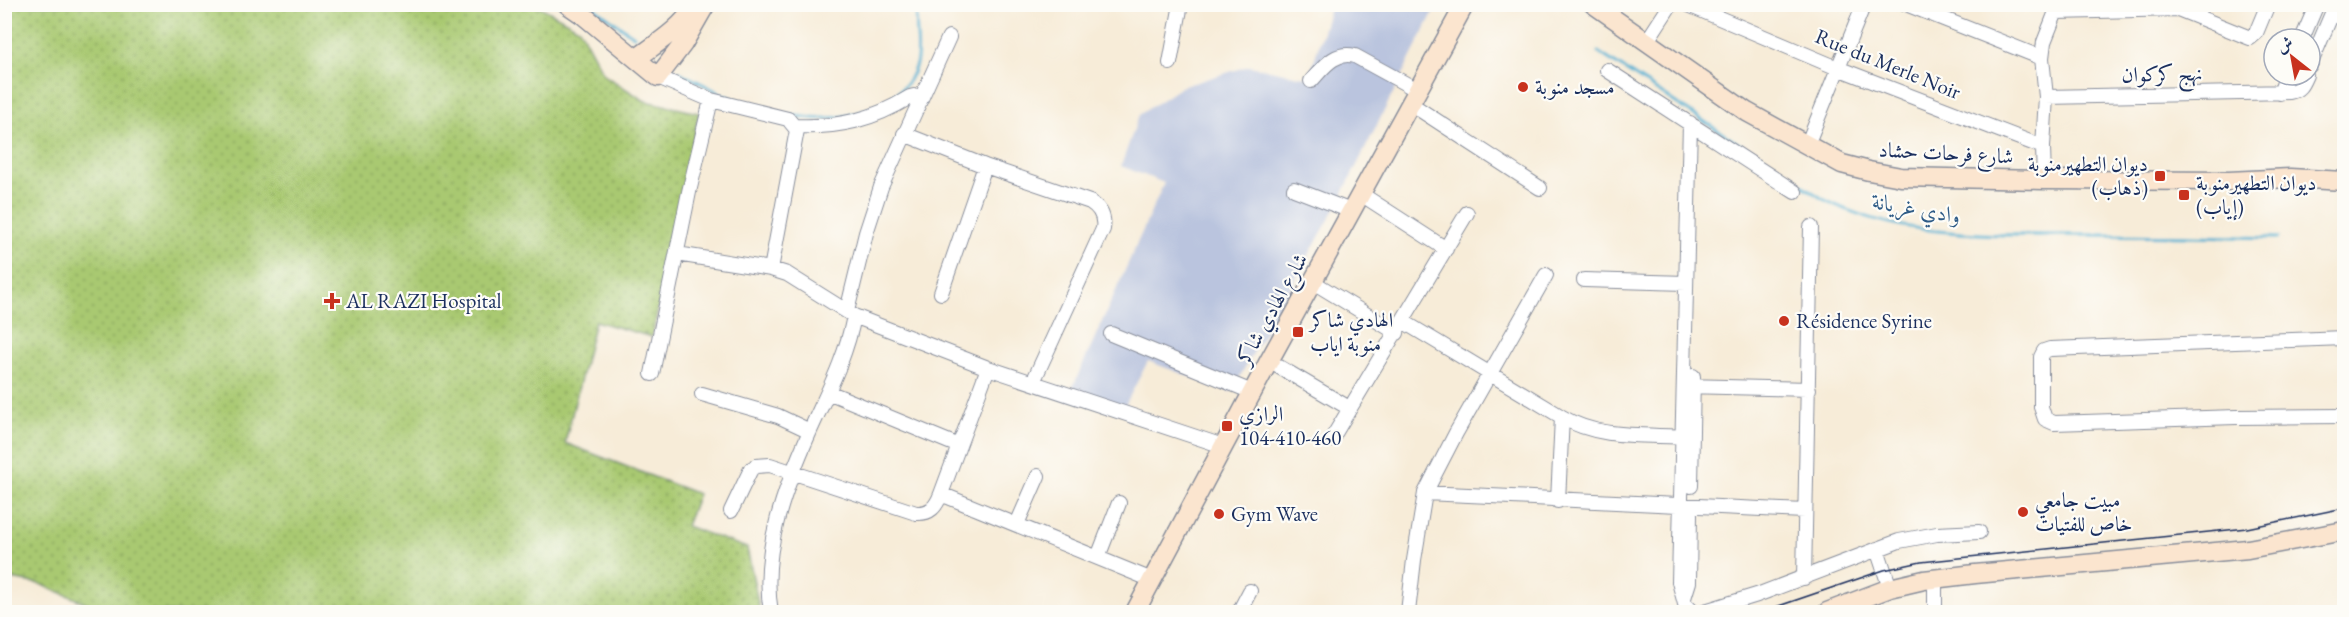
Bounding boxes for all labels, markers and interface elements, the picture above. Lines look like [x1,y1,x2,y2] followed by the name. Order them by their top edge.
[1811,22,1965,105] street label: Rue du Merle Noir
[2262,27,2322,87] north arrow
[2272,31,2297,58] text: ش
[2121,59,2203,94] street label: نهج كركوان
[1535,73,1615,100] place label: مسجد منوبة
[1516,80,1530,94] marker: مسجد منوبة
[1878,135,2014,175] street label: شارع فرحات حشاد
[2028,150,2148,201] place label: ديوان التطهيرمنوبة (ذهاب)
[2153,169,2167,183] marker: ديوان التطهيرمنوبة (ذهاب)
[2196,169,2316,221] place label: ديوان التطهيرمنوبة (إياب)
[1868,186,1963,233] water label: وادي غريانة
[2177,188,2191,202] marker: ديوان التطهيرمنوبة (إياب)
[1229,248,1318,374] street label: شارع الهادي شاكر
[345,287,502,314] place label: AL RAZI Hospital
[323,292,341,310] marker: AL RAZI Hospital
[1308,306,1393,357] place label: الهادي شاكر منوبة اياب
[1796,307,1932,334] place label: Résidence Syrine
[1777,314,1791,328] marker: Résidence Syrine
[1291,325,1305,339] marker: الهادي شاكر منوبة اياب
[1239,400,1341,451] place label: الرازي 104-410-460
[1220,419,1234,433] marker: الرازي 104-410-460
[2035,486,2133,537] place label: مبيت جامعي خاص للفتيات
[1231,500,1318,527] place label: Gym Wave
[2016,505,2030,519] marker: مبيت جامعي خاص للفتيات
[1212,507,1226,521] marker: Gym Wave

